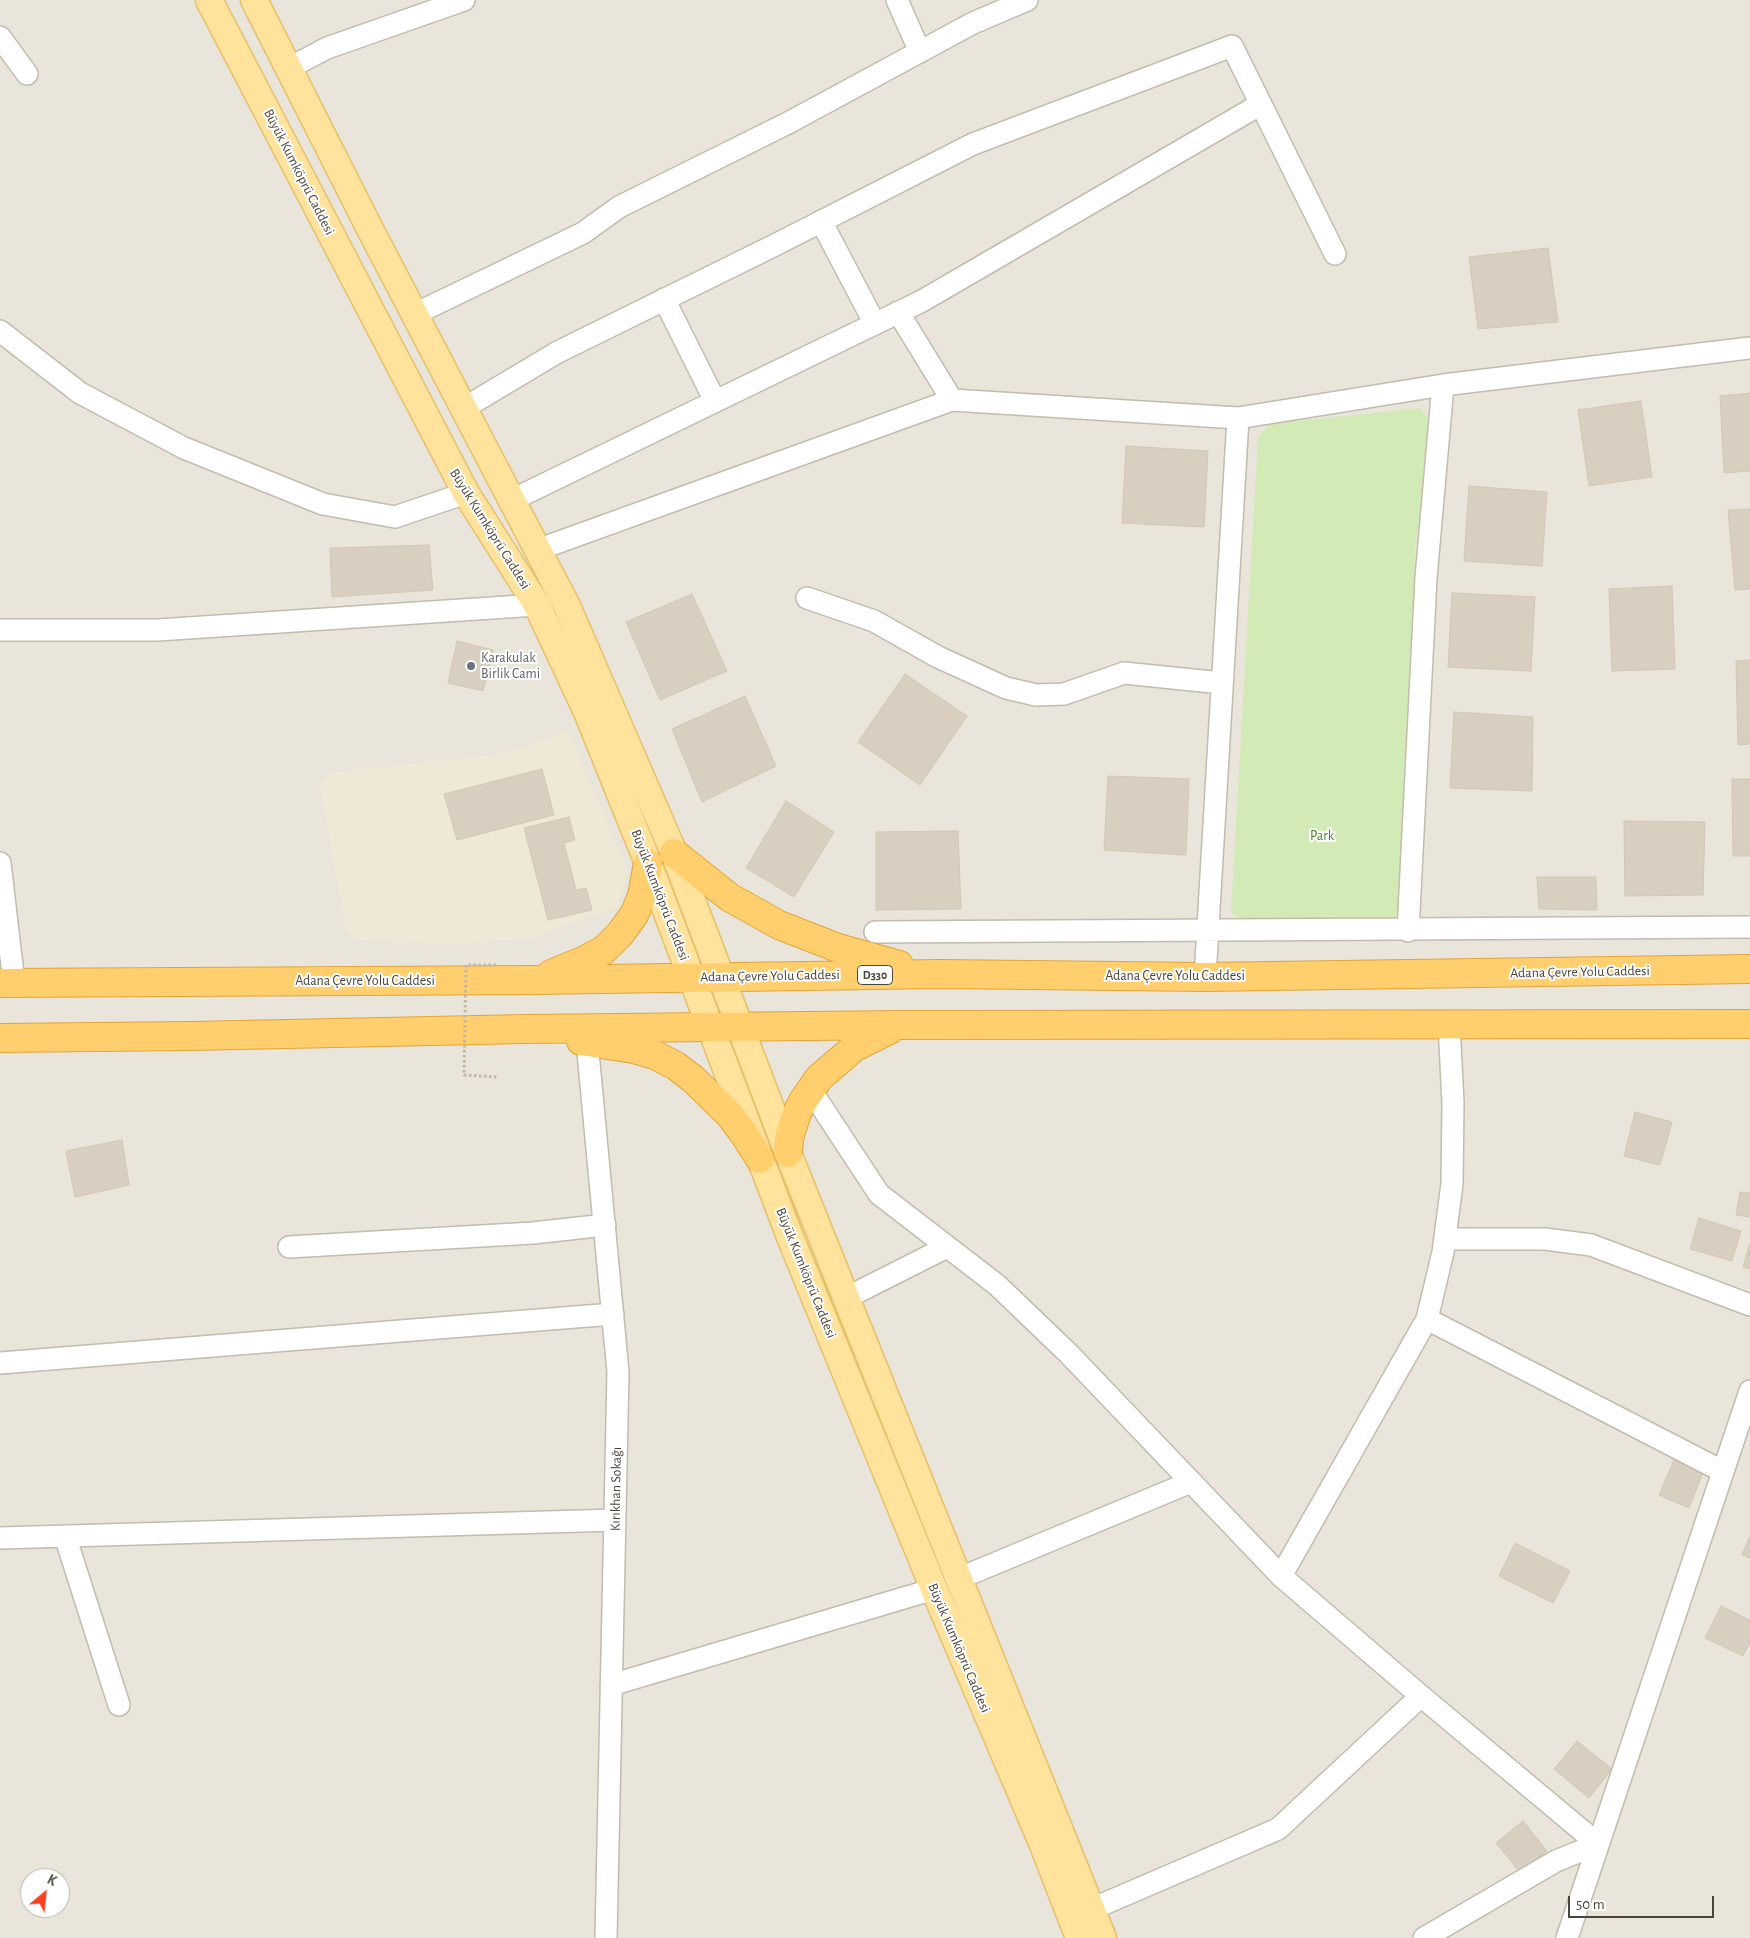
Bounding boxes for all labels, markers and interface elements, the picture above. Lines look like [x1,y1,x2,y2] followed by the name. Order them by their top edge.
[260,106,338,238] street label: Büyük Kumköprü Caddesi
[446,466,534,592] street label: Büyük Kumköprü Caddesi
[481,650,540,682] place label: Karakulak Birlik Cami
[465,660,477,672] marker: Karakulak Birlik Cami
[627,827,693,963] street label: Büyük Kumköprü Caddesi
[1310,828,1334,844] park label: Park
[1510,962,1650,982] street label: Adana Çevre Yolu Caddesi
[700,966,840,986] street label: Adana Çevre Yolu Caddesi
[858,966,892,984] road number: D330
[1105,968,1245,984] street label: Adana Çevre Yolu Caddesi
[295,973,435,989] street label: Adana Çevre Yolu Caddesi
[772,1205,840,1341] street label: Büyük Kumköprü Caddesi
[607,1447,625,1531] street label: Kırıkhan Sokağı
[924,1581,994,1715] street label: Büyük Kumköprü Caddesi
[20,1868,70,1918] north arrow
[45,1873,58,1889] text: K
[1570,1886,1716,1918] scale bar
[1576,1897,1605,1912] text: 50 m

